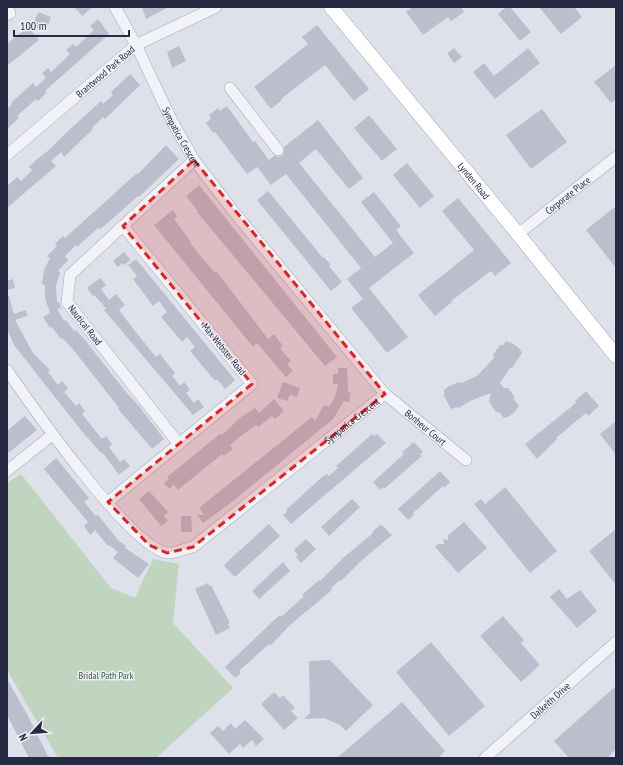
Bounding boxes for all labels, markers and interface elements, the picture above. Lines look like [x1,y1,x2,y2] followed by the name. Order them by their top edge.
[14,12,129,38] scale bar
[20,18,47,33] text: 100 m
[73,43,137,100] street label: Brantwood Park Road
[160,105,204,170] street label: Sympatica Crescent
[455,160,493,202] street label: Lynden Road
[542,173,593,217] street label: Corporate Place
[65,302,105,348] street label: Nautical Road
[199,320,249,378] street label: Max Webster Road
[321,395,382,447] street label: Sympatica Crescent
[402,406,449,448] street label: Bonheur Court
[79,669,133,682] park label: Bridal Path Park
[527,679,573,721] street label: Dalkeith Drive
[12,713,52,753] north arrow
[15,732,31,743] text: N

